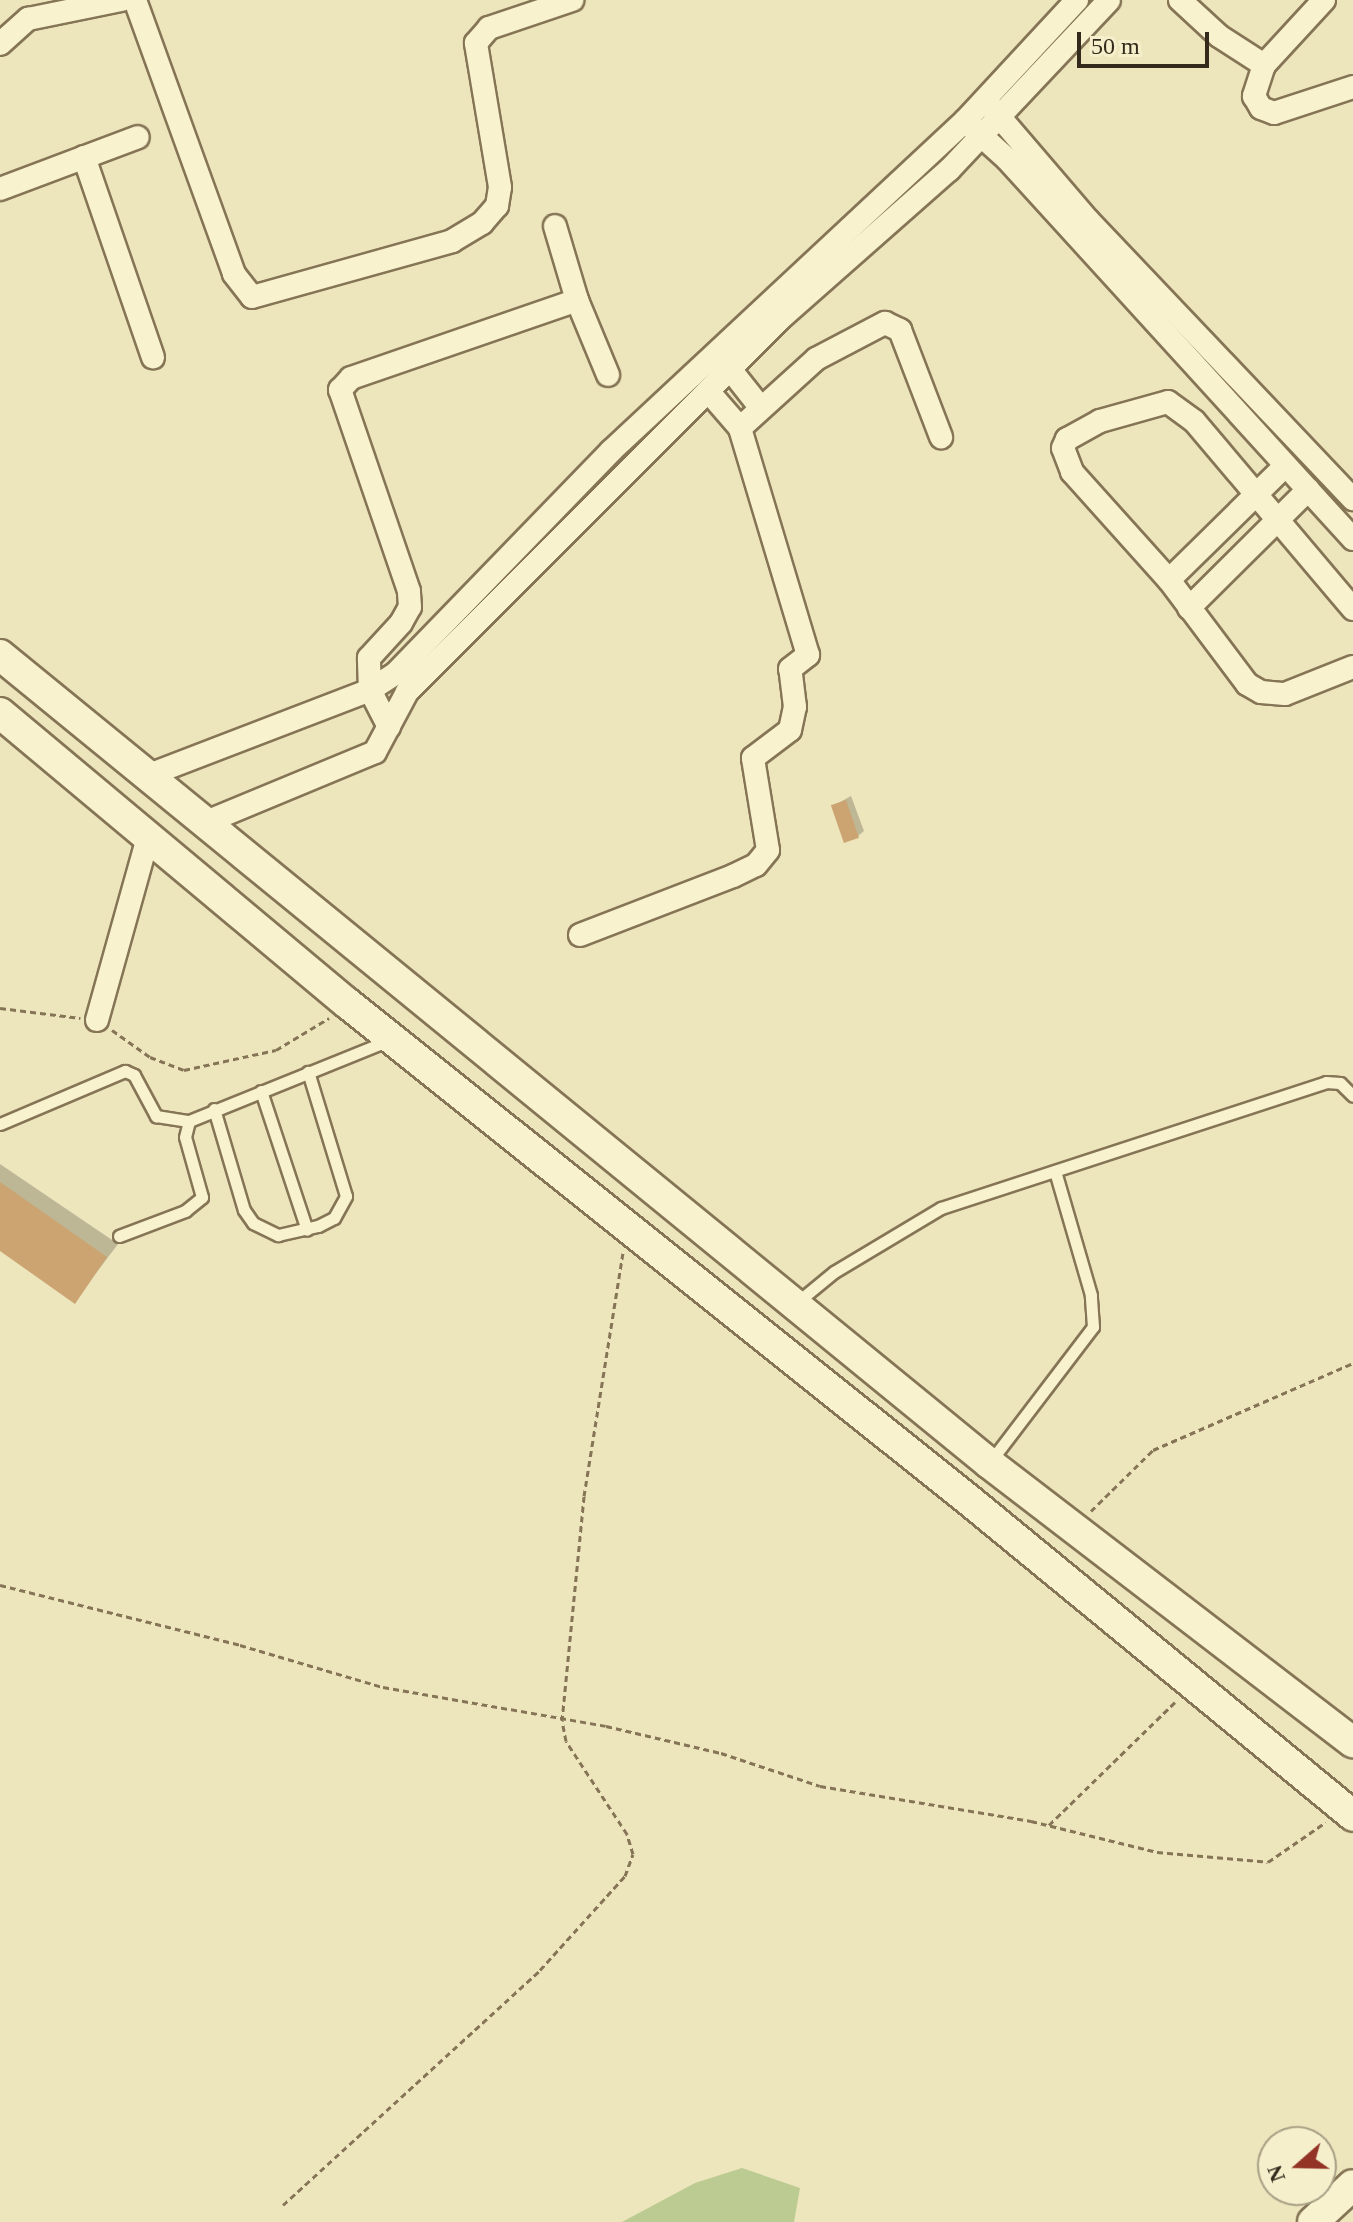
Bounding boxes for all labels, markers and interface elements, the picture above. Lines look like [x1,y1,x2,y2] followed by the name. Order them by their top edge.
[1081,16,1213,66] scale bar
[1091,33,1140,59] text: 50 m
[1257,2126,1337,2206] north arrow
[1261,2162,1290,2185] text: N

